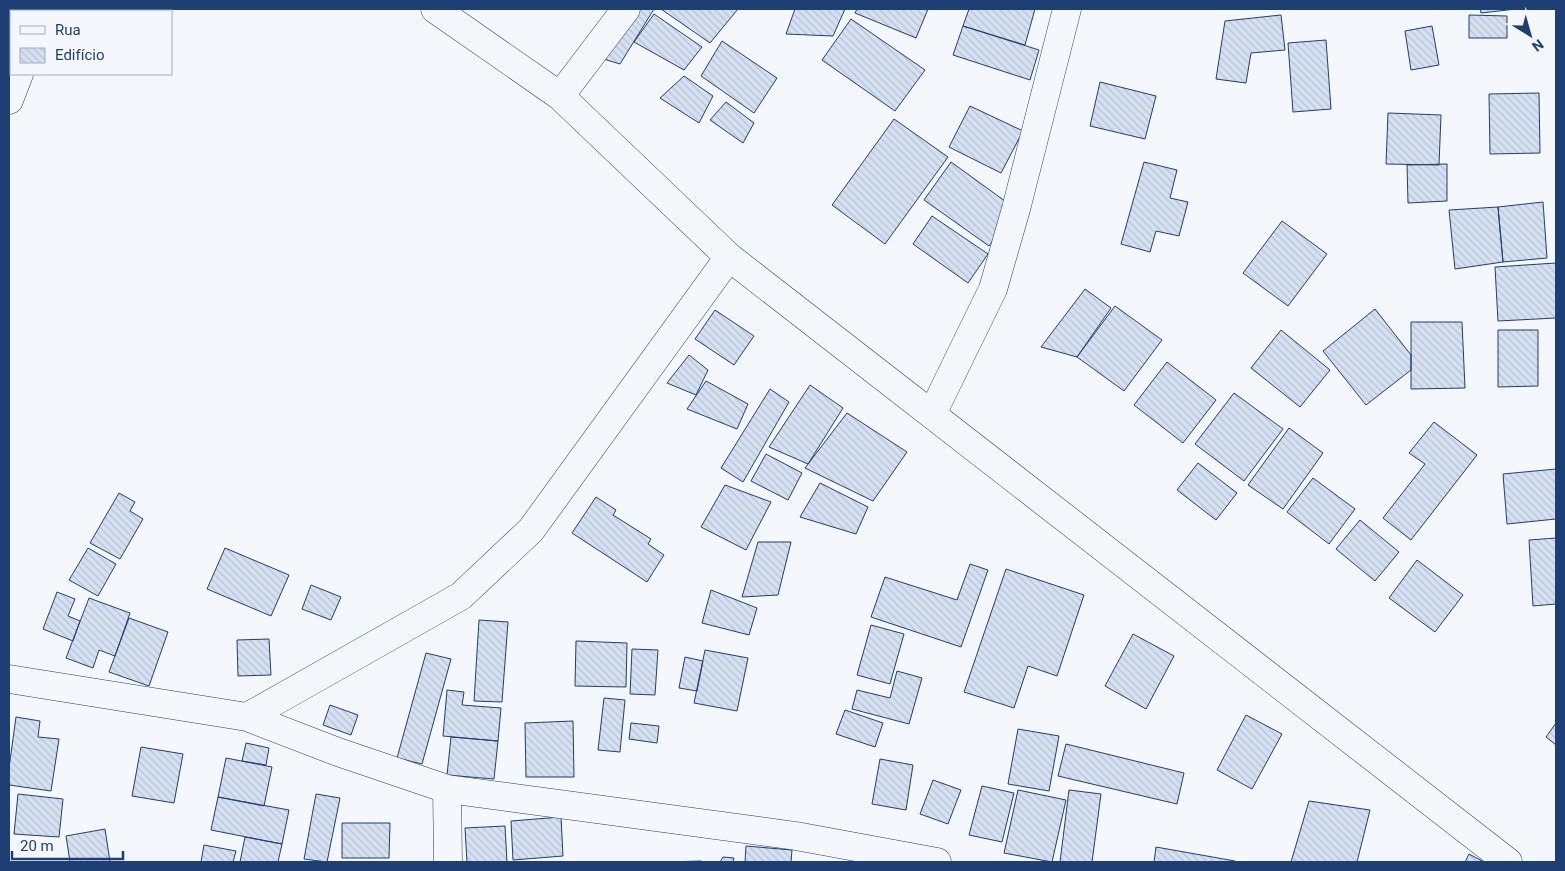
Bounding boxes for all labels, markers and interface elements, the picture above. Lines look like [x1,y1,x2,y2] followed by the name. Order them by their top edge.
[10,10,172,75] legend
[1505,10,1555,60] north arrow
[55,21,81,39] text: Rua
[1529,36,1547,55] text: N
[55,46,104,64] text: Edifício
[12,828,124,860] scale bar
[20,837,54,855] text: 20 m

